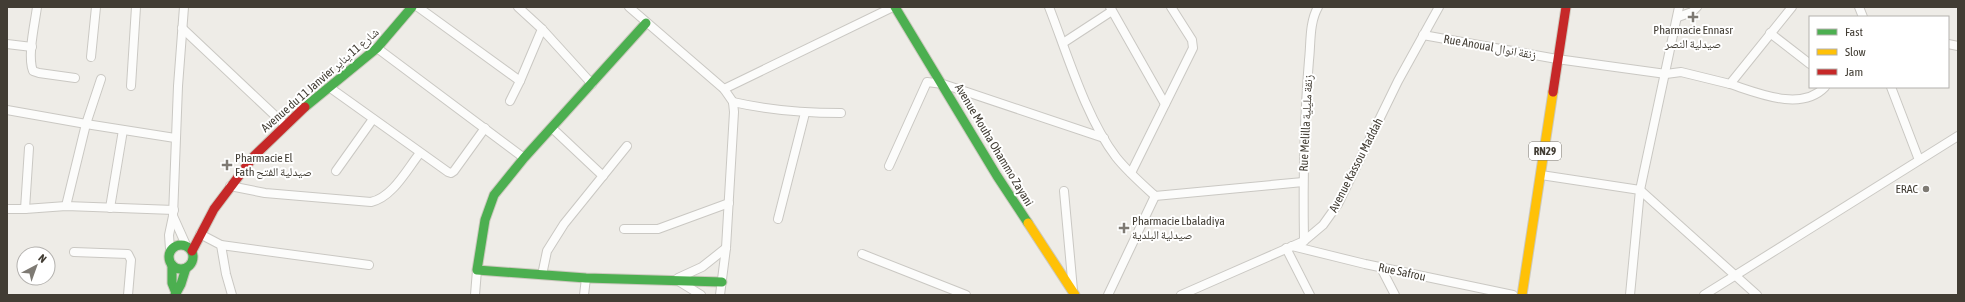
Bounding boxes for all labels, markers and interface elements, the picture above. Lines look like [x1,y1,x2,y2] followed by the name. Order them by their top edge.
[1688,12,1698,22] marker: Pharmacie Ennasr صيدلية النصر
[1809,16,1949,88] legend
[1653,23,1733,51] place label: Pharmacie Ennasr صيدلية النصر
[258,25,382,136] street label: Avenue du 11 Janvier شارع 11 يناير
[1845,25,1863,39] text: Fast
[1443,32,1538,62] street label: Rue Anoual زنقة انوال
[1845,45,1866,59] text: Slow
[1845,65,1863,79] text: Jam
[1296,74,1316,172] street label: Rue Melilla زنقة مليلية
[952,81,1036,209] street label: Avenue Mouha Ohammo Zayani
[1326,115,1386,215] street label: Avenue Kassou Maddah
[1529,142,1561,160] road number: RN29
[235,151,312,179] place label: Pharmacie El Fath صيدلية الفتح
[222,160,232,170] marker: Pharmacie El Fath صيدلية الفتح
[1896,182,1919,196] place label: ERAC
[1921,184,1931,194] marker: ERAC
[1132,214,1225,242] place label: Pharmacie Lbaladiya صيدلية البلدية
[1119,223,1129,233] marker: Pharmacie Lbaladiya صيدلية البلدية
[16,246,56,286] north arrow
[36,252,49,265] text: N
[1377,260,1427,284] street label: Rue Safrou

